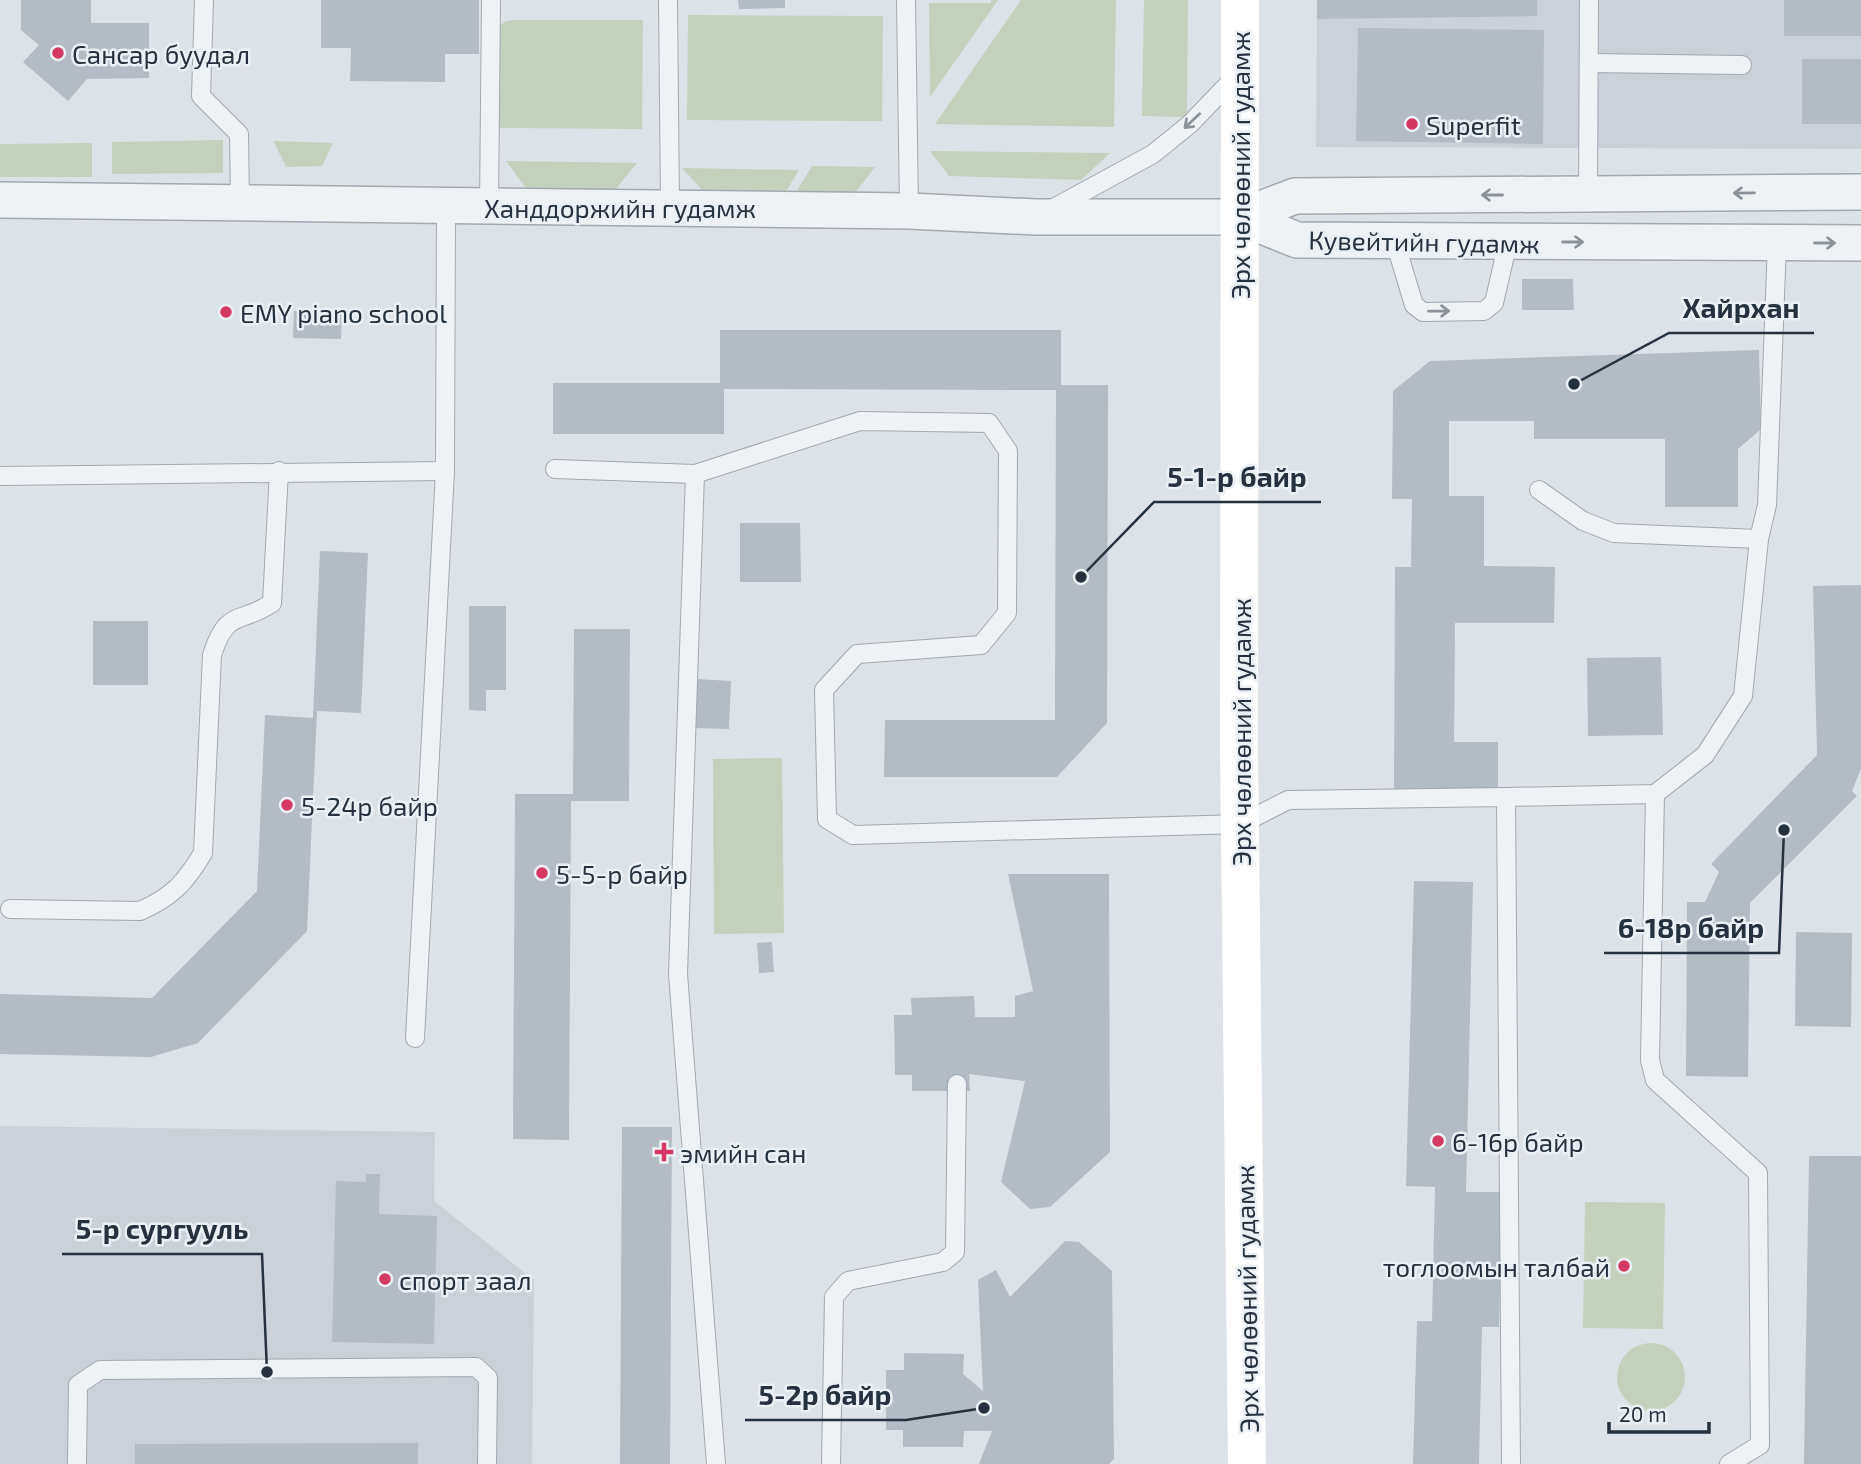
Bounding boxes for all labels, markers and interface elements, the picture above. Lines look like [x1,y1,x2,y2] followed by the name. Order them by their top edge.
[1224,31,1256,299] street label: Эрх чөлөөний гудамж
[72,38,250,70] place label: Сансар буудал
[50,45,66,61] marker: Сансар буудал
[1426,109,1521,140] place label: Superfit
[1184,113,1201,130] one-way arrow
[1404,116,1420,132] marker: Superfit
[1733,186,1756,200] one-way arrow
[1481,188,1504,202] one-way arrow
[484,192,756,224] street label: Ханддоржийн гудамж
[1308,223,1540,260] street label: Кувейтийн гудамж
[1561,235,1584,249] one-way arrow
[1813,236,1836,250] one-way arrow
[1669,284,1814,333] callout: Хайрхан
[1683,290,1800,324] text: Хайрхан
[240,297,447,328] place label: EMY piano school
[218,304,234,320] marker: EMY piano school
[1427,305,1450,318] one-way arrow
[1154,453,1321,502] callout: 5-1-р байр
[1167,459,1307,493] text: 5-1-р байр
[1225,598,1257,866] street label: Эрх чөлөөний гудамж
[301,790,438,821] place label: 5-24р байр
[279,797,295,813] marker: 5-24р байр
[556,858,688,889] place label: 5-5-р байр
[534,865,550,881] marker: 5-5-р байр
[1604,904,1779,953] callout: 6-18р байр
[1618,910,1764,944] text: 6-18р байр
[1452,1126,1584,1157] place label: 6-16р байр
[1430,1133,1446,1149] marker: 6-16р байр
[680,1137,806,1168] place label: эмийн сан
[654,1142,674,1162] marker: эмийн сан
[1228,1165,1265,1433] street label: Эрх чөлөөний гудамж
[62,1205,262,1254] callout: 5-р сургууль
[76,1211,248,1245] text: 5-р сургууль
[1383,1251,1610,1282] place label: тоглоомын талбай
[1616,1258,1632,1274] marker: тоглоомын талбай
[399,1264,532,1295] place label: спорт заал
[377,1271,393,1287] marker: спорт заал
[745,1371,906,1420] callout: 5-2р байр
[759,1377,891,1411] text: 5-2р байр
[1609,1390,1709,1434] scale bar
[1619,1401,1667,1426] text: 20 m

